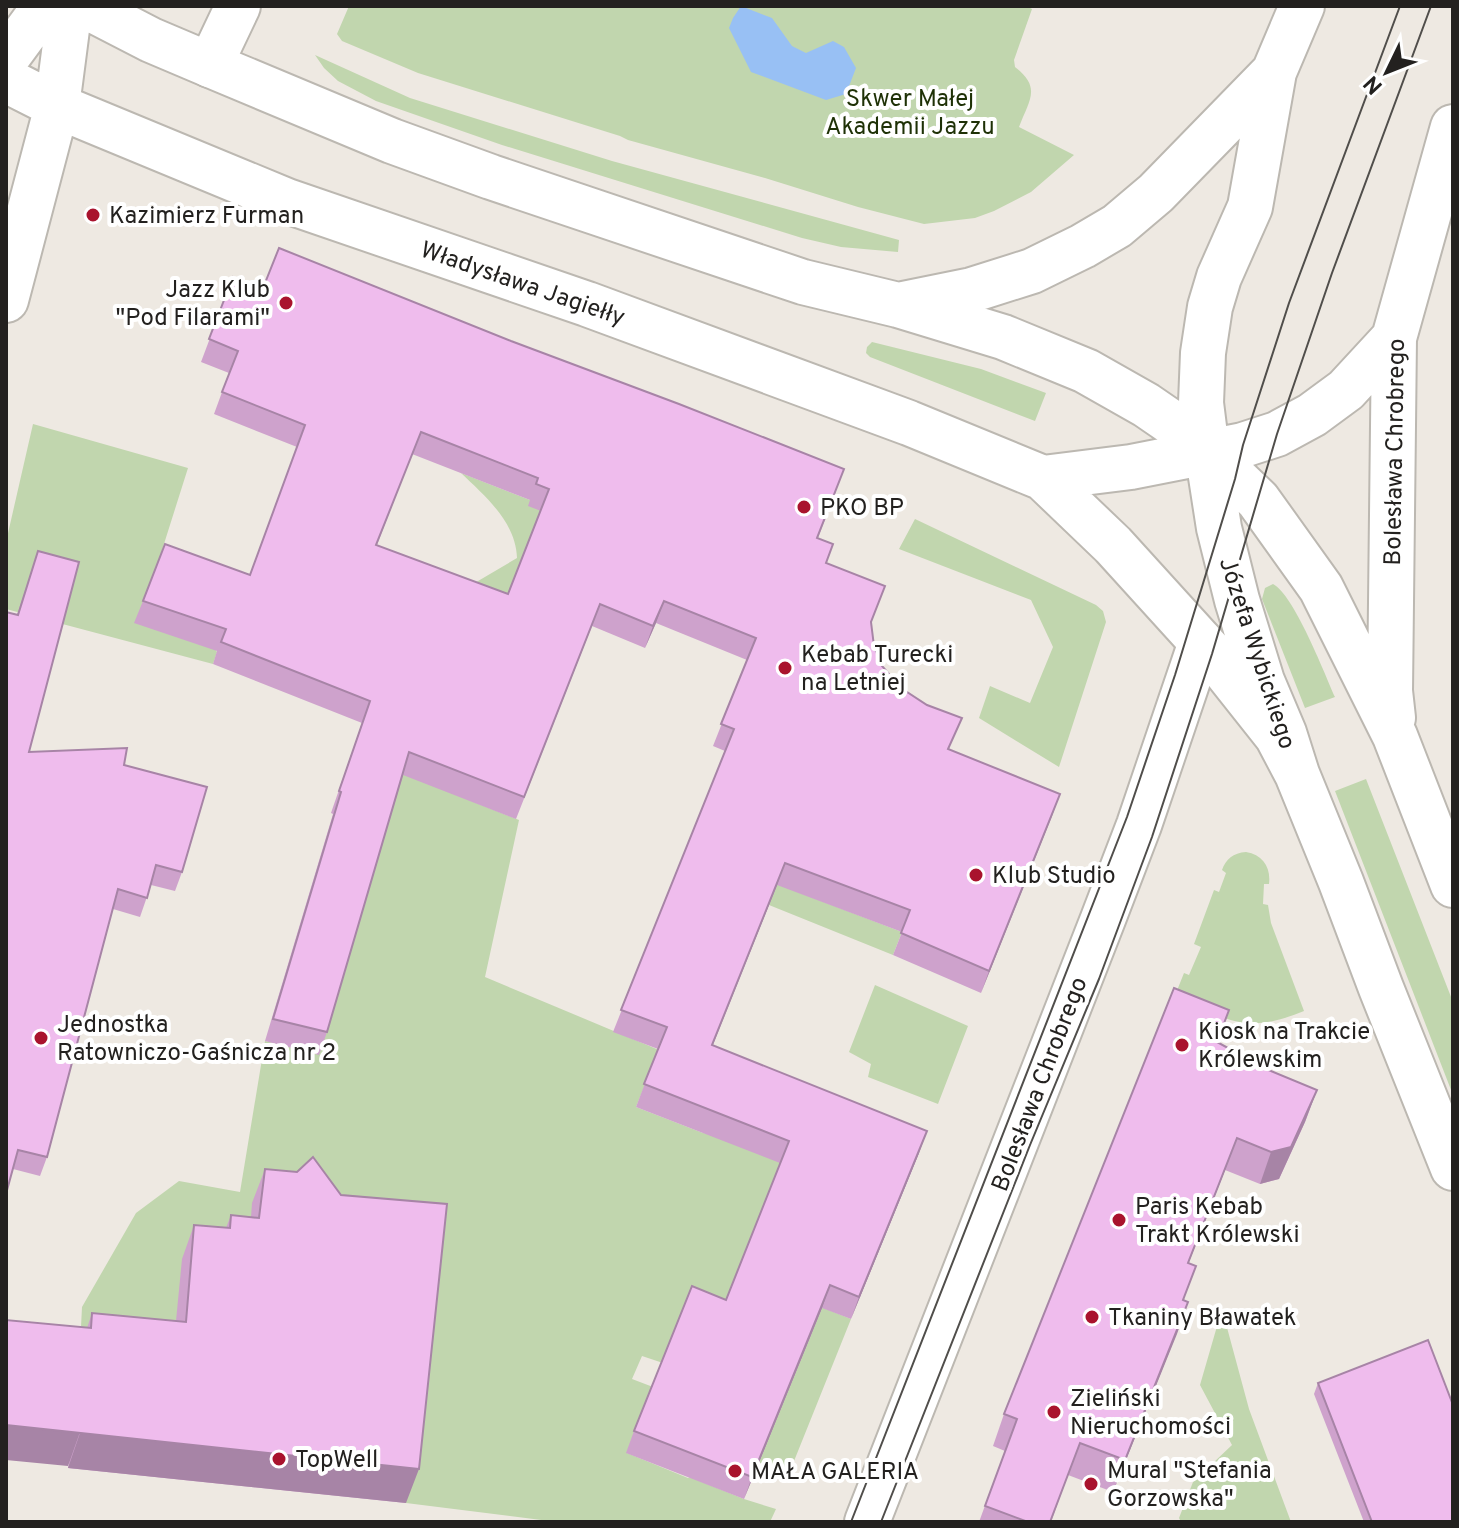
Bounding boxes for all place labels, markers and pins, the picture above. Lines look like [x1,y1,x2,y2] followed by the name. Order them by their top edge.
[109,202,304,232] place label: Kazimierz Furman
[84,206,102,224] marker: Kazimierz Furman
[116,276,270,334] place label: Jazz Klub "Pod Filarami"
[277,294,295,312] marker: Jazz Klub "Pod Filarami"
[820,494,904,524] place label: PKO BP
[795,498,813,516] marker: PKO BP
[801,641,953,699] place label: Kebab Turecki na Letniej
[776,659,794,677] marker: Kebab Turecki na Letniej
[992,862,1116,892] place label: Klub Studio
[967,866,985,884] marker: Klub Studio
[57,1011,336,1069] place label: Jednostka Ratowniczo-Gaśnicza nr 2
[1198,1018,1370,1076] place label: Kiosk na Trakcie Królewskim
[32,1029,50,1047] marker: Jednostka Ratowniczo-Gaśnicza nr 2
[1173,1036,1191,1054] marker: Kiosk na Trakcie Królewskim
[1135,1193,1300,1251] place label: Paris Kebab Trakt Królewski
[1110,1211,1128,1229] marker: Paris Kebab Trakt Królewski
[1108,1304,1297,1334] place label: Tkaniny Bławatek
[1083,1308,1101,1326] marker: Tkaniny Bławatek
[1070,1385,1231,1443] place label: Zieliński Nieruchomości
[1045,1403,1063,1421] marker: Zieliński Nieruchomości
[295,1446,378,1476] place label: TopWell
[270,1450,288,1468] marker: TopWell
[1107,1457,1272,1515] place label: Mural "Stefania Gorzowska"
[751,1458,919,1488] place label: MAŁA GALERIA
[726,1462,744,1480] marker: MAŁA GALERIA
[1082,1475,1100,1493] marker: Mural "Stefania Gorzowska"

